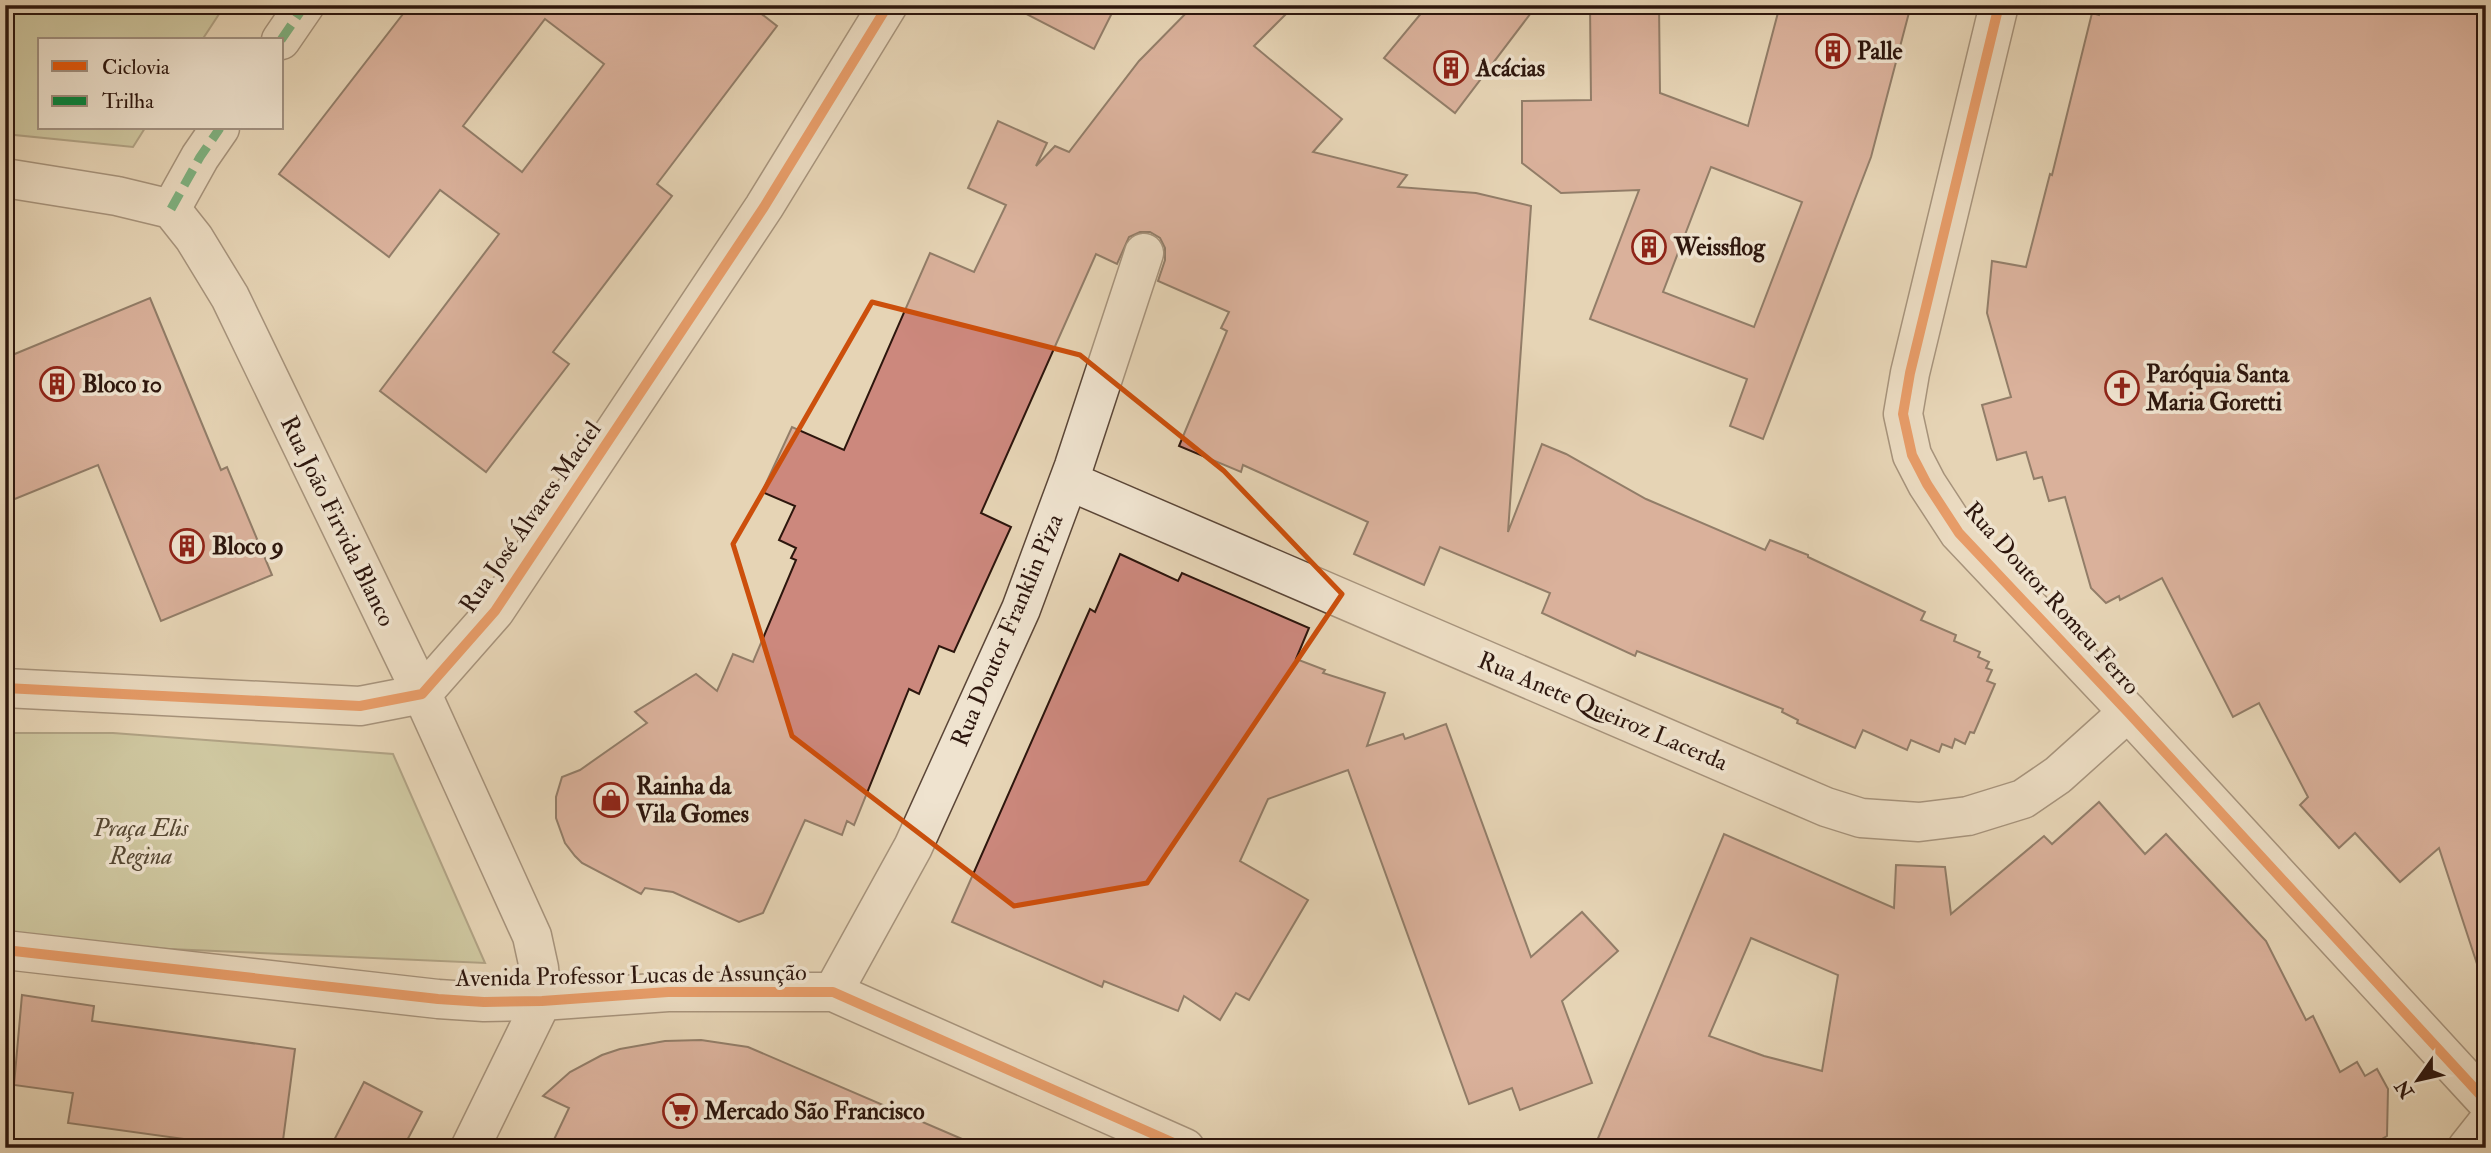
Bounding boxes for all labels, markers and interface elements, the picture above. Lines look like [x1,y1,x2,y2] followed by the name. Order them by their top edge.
[1814,32,1852,70] building icon: Palle
[1857,36,1903,67] place label: Palle
[38,38,284,130] legend
[1432,49,1470,87] building icon: Acácias
[1475,53,1545,84] place label: Acácias
[102,54,170,81] text: Ciclovia
[102,88,154,115] text: Trilha
[1630,228,1668,266] building icon: Weissflog
[1673,232,1766,263] place label: Weissflog
[2145,359,2290,418] place label: Paróquia Santa Maria Goretti
[38,365,76,403] building icon: Bloco 10
[82,369,162,400] place label: Bloco 10
[2103,369,2141,407] church icon: Paróquia Santa Maria Goretti
[273,411,402,632] street label: Rua João Firvida Blanco
[452,415,608,619] street label: Rua José Álvares Maciel
[1957,495,2147,701] street label: Rua Doutor Romeu Ferro
[944,508,1071,751] street label: Rua Doutor Franklin Piza
[168,527,206,565] building icon: Bloco 9
[212,531,284,562] place label: Bloco 9
[1473,645,1733,779] street label: Rua Anete Queiroz Lacerda
[635,771,749,830] place label: Rainha da Vila Gomes
[592,781,630,819] shop icon: Rainha da Vila Gomes
[93,813,189,872] park label: Praça Elis Regina
[454,957,807,994] street label: Avenida Professor Lucas de Assunção
[2382,1044,2452,1114] north arrow
[2389,1074,2420,1104] text: N
[661,1092,699,1130] supermarket icon: Mercado São Francisco
[703,1096,925,1127] place label: Mercado São Francisco

